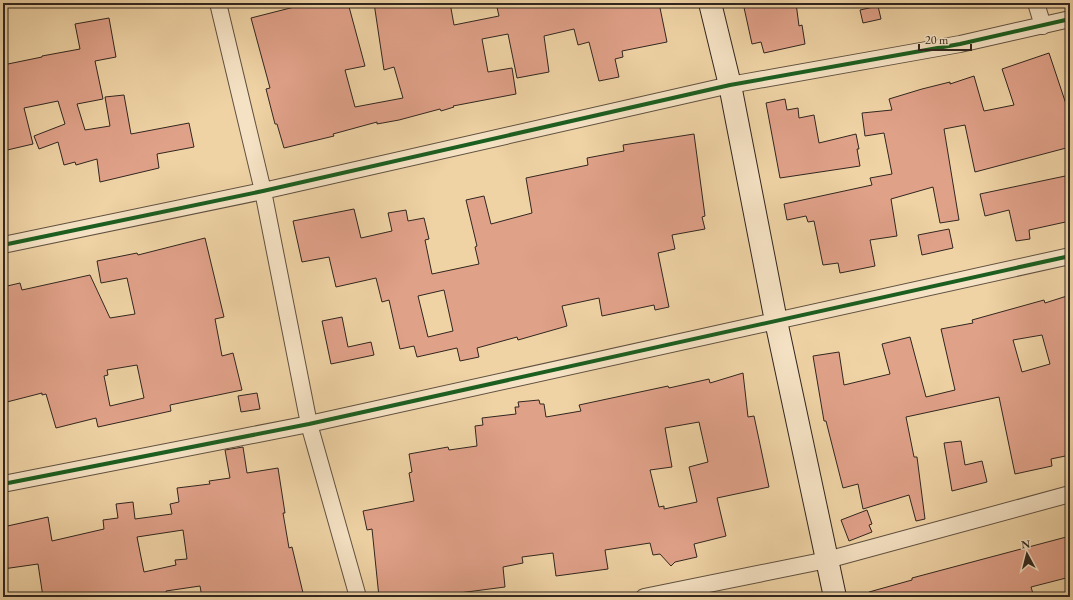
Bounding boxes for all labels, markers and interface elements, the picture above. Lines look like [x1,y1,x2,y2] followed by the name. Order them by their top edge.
[919,26,971,52] scale bar
[925,32,949,48] text: 20 m
[1007,534,1047,574] north arrow
[1021,537,1031,552] text: N

